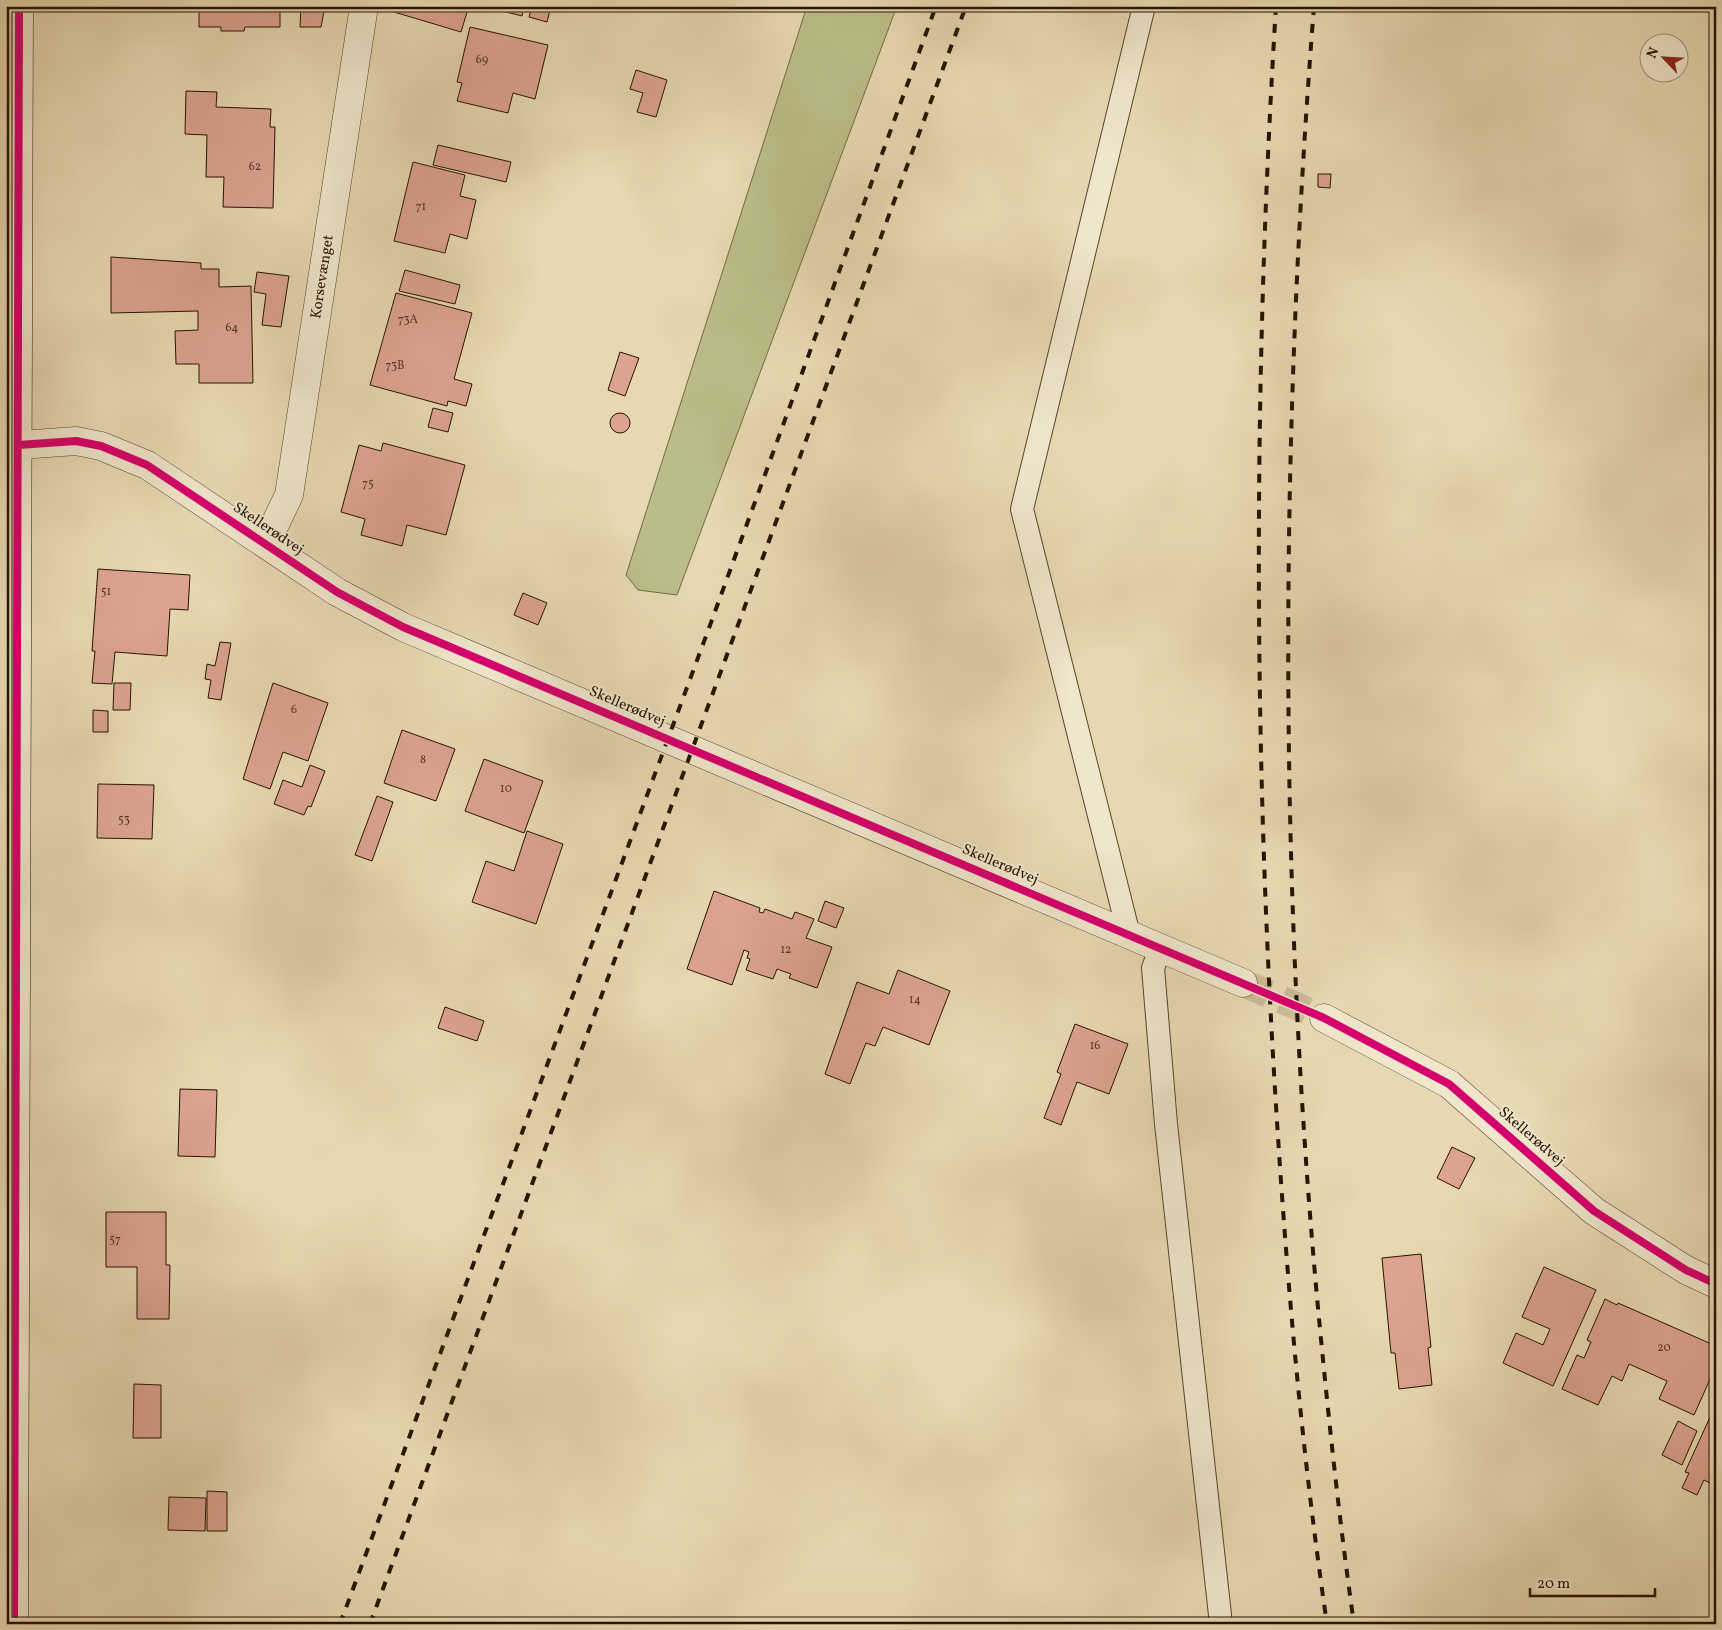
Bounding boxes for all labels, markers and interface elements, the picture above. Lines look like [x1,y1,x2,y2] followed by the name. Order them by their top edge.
[1640,32,1690,82] north arrow
[1643,45,1664,62] text: N
[476,52,488,68] house number: 69
[249,159,261,175] house number: 62
[416,199,426,215] house number: 71
[306,233,339,320] street label: Korsevænget
[398,312,419,328] house number: 73A
[226,320,238,336] house number: 64
[385,358,405,374] house number: 73B
[362,476,374,492] house number: 75
[228,498,308,560] street label: Skellerødvej
[101,584,111,600] house number: 51
[585,681,669,733] street label: Skellerødvej
[291,702,297,718] house number: 6
[420,752,426,768] house number: 8
[500,781,512,797] house number: 10
[118,812,130,828] house number: 53
[958,839,1042,891] street label: Skellerødvej
[780,942,792,958] house number: 12
[909,992,921,1008] house number: 14
[1090,1038,1100,1054] house number: 16
[1493,1102,1569,1172] street label: Skellerødvej
[109,1232,121,1248] house number: 57
[1657,1340,1671,1356] house number: 20
[1530,1565,1654,1597] scale bar
[1537,1574,1570,1595] text: 20 m

